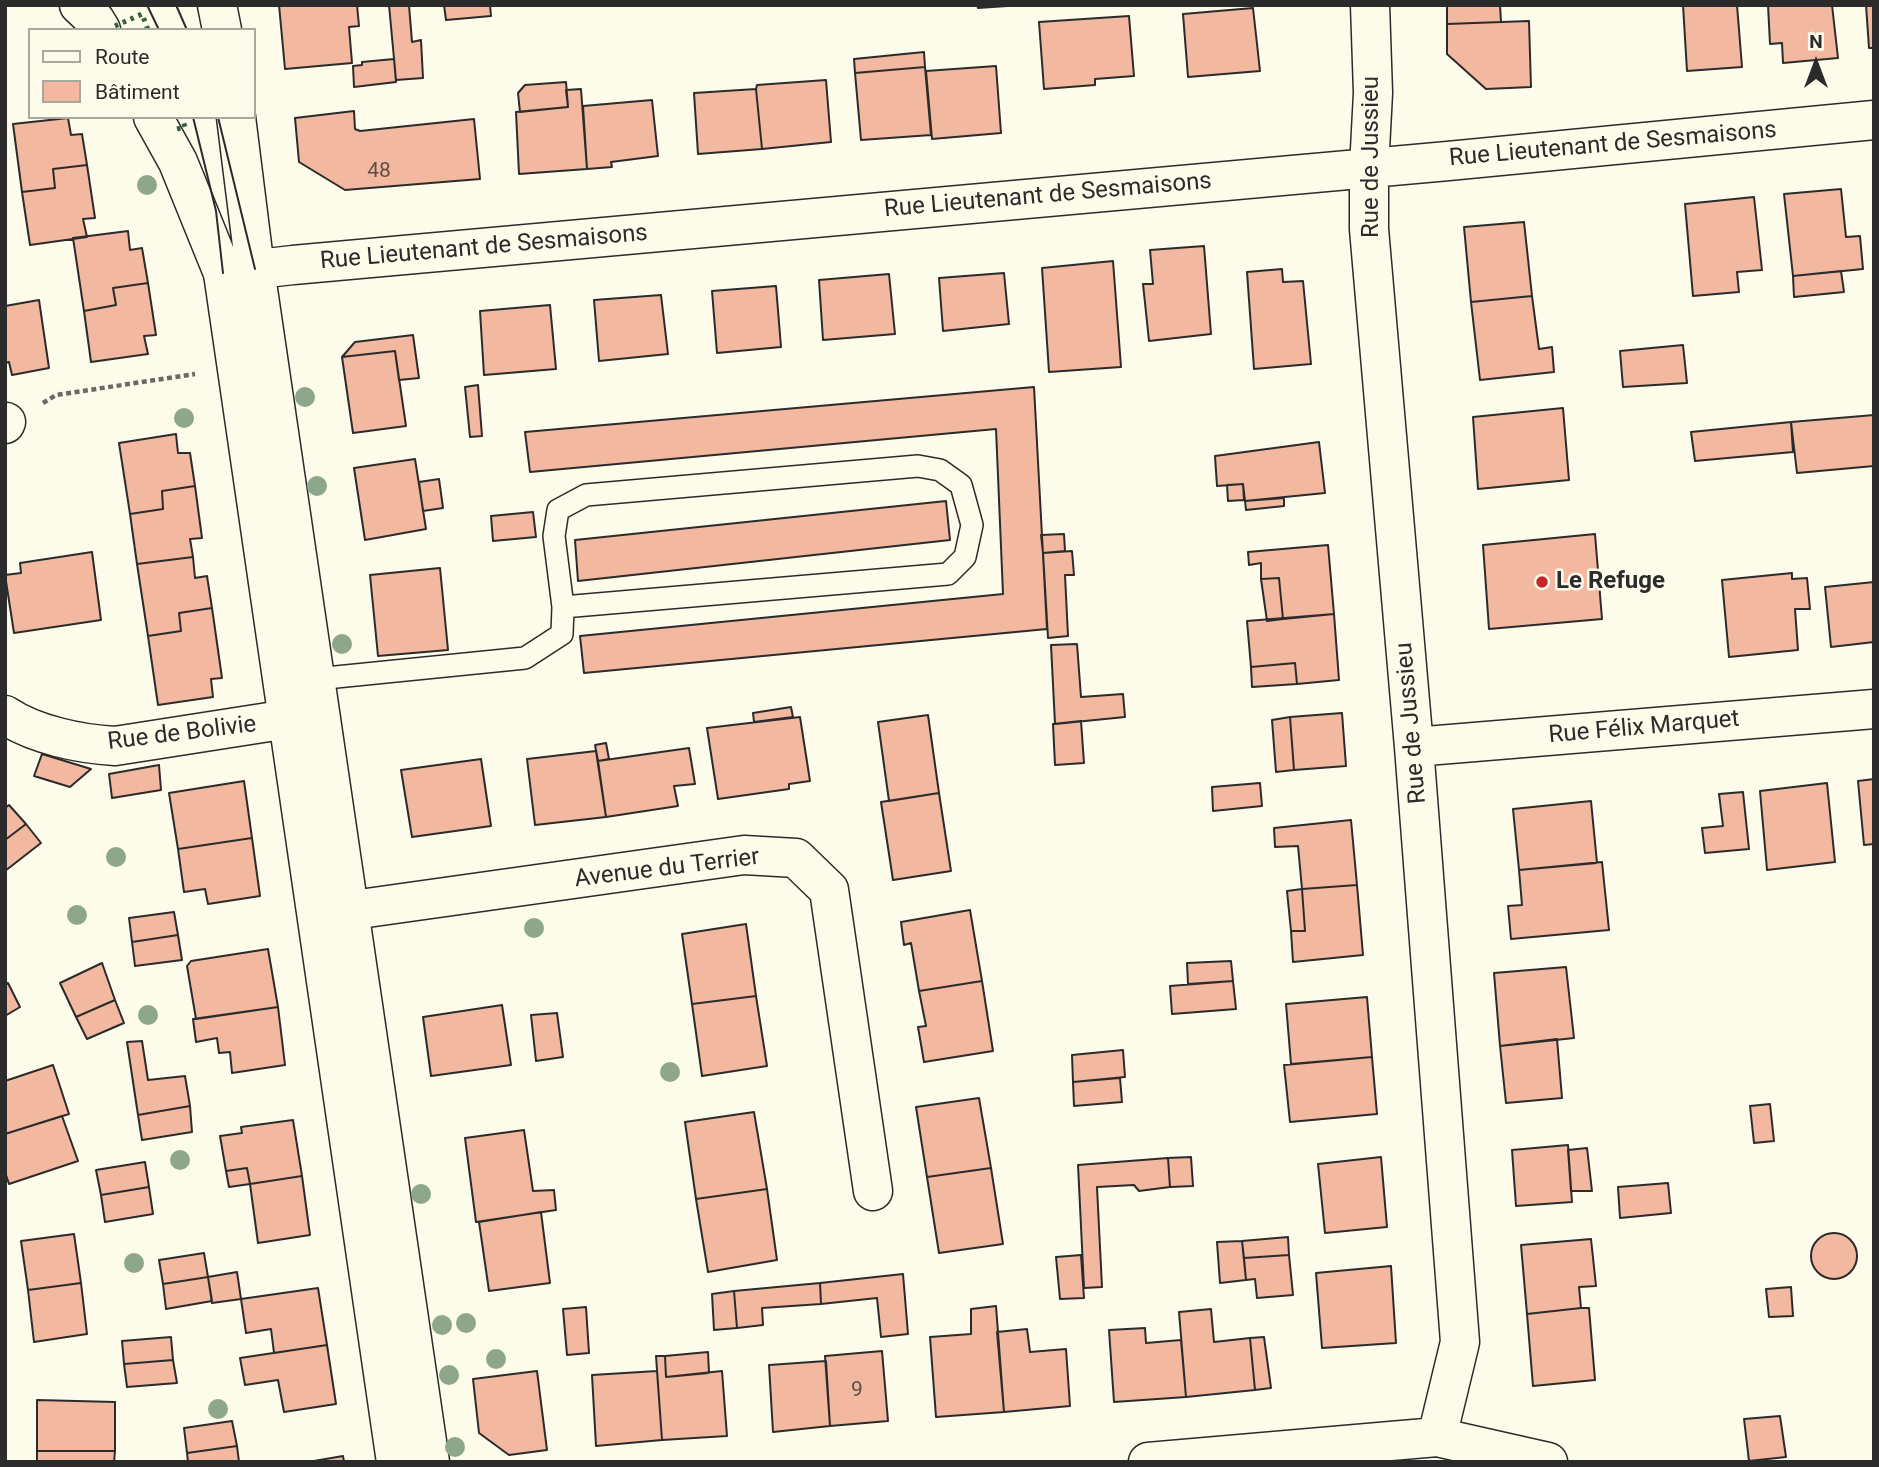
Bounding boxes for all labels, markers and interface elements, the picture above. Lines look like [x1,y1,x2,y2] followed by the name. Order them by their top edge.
[28,28,256,119] legend
[1781,28,1851,98] north arrow
[1809,30,1823,53] text: N
[95,45,150,69] text: Route
[1358,76,1386,238] street label: Rue de Jussieu
[95,80,180,104] text: Bâtiment
[1448,116,1778,174] street label: Rue Lieutenant de Sesmaisons
[367,159,391,185] house number: 48
[883,167,1213,225] street label: Rue Lieutenant de Sesmaisons
[319,219,649,277] street label: Rue Lieutenant de Sesmaisons
[1556,568,1665,596] place label: Le Refuge
[1534,574,1550,590] marker: Le Refuge
[1391,641,1433,805] street label: Rue de Jussieu
[1547,705,1741,751] street label: Rue Félix Marquet
[106,711,258,757] street label: Rue de Bolivie
[573,843,761,895] street label: Avenue du Terrier
[851,1378,863,1404] house number: 9

